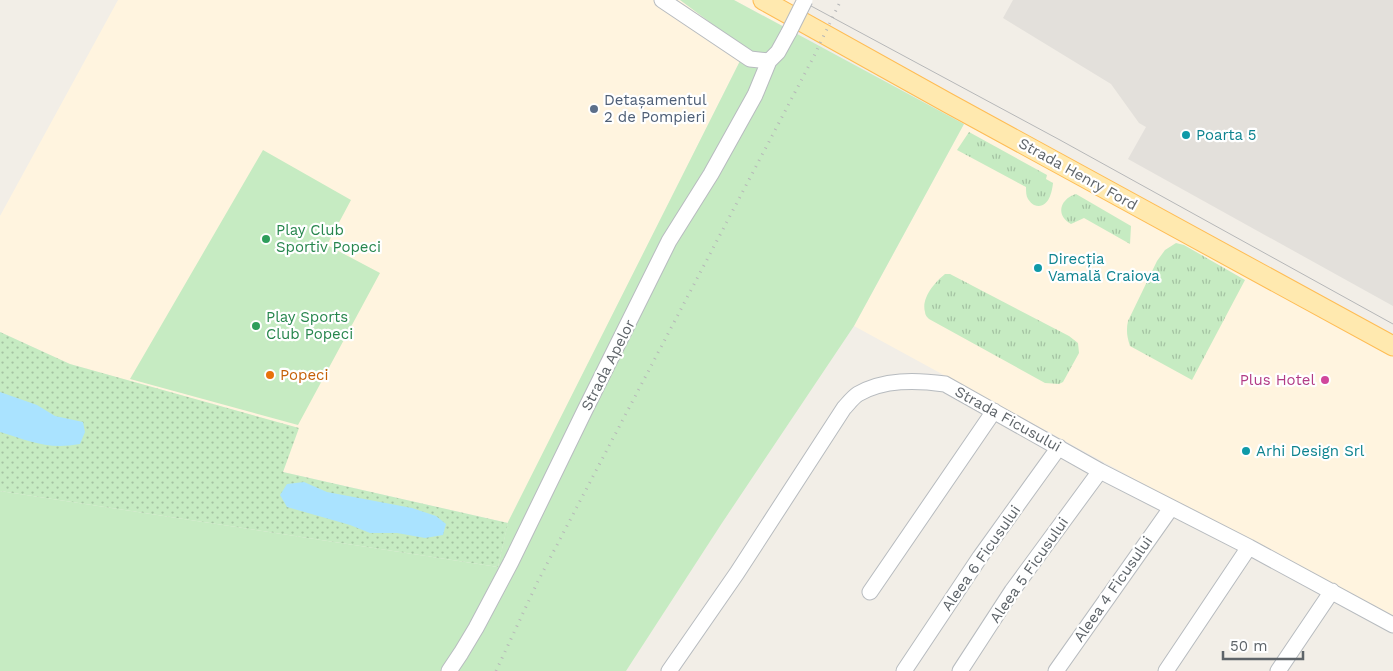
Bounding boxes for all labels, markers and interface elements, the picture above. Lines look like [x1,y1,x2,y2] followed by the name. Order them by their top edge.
[604,91,707,126] place label: Detașamentul 2 de Pompieri
[588,103,600,115] marker: Detașamentul 2 de Pompieri
[1196,126,1256,144] place label: Poarta 5
[1180,129,1192,141] marker: Poarta 5
[1015,134,1141,214] street label: Strada Henry Ford
[276,221,381,256] place label: Play Club Sportiv Popeci
[260,233,272,245] marker: Play Club Sportiv Popeci
[1048,250,1160,285] place label: Direcția Vamală Craiova
[1032,262,1044,274] marker: Direcția Vamală Craiova
[266,308,353,343] place label: Play Sports Club Popeci
[577,316,639,414] street label: Strada Apelor
[250,320,262,332] marker: Play Sports Club Popeci
[280,366,328,384] place label: Popeci
[264,369,276,381] marker: Popeci
[1240,371,1315,389] place label: Plus Hotel
[1319,374,1331,386] marker: Plus Hotel
[952,382,1064,456] street label: Strada Ficusului
[1256,442,1365,460] place label: Arhi Design Srl
[1240,445,1252,457] marker: Arhi Design Srl
[938,502,1024,614] street label: Aleea 6 Ficusului
[986,514,1072,626] street label: Aleea 5 Ficusului
[1070,533,1156,645] street label: Aleea 4 Ficusului
[1223,628,1303,660] scale bar
[1230,637,1267,655] text: 50 m

